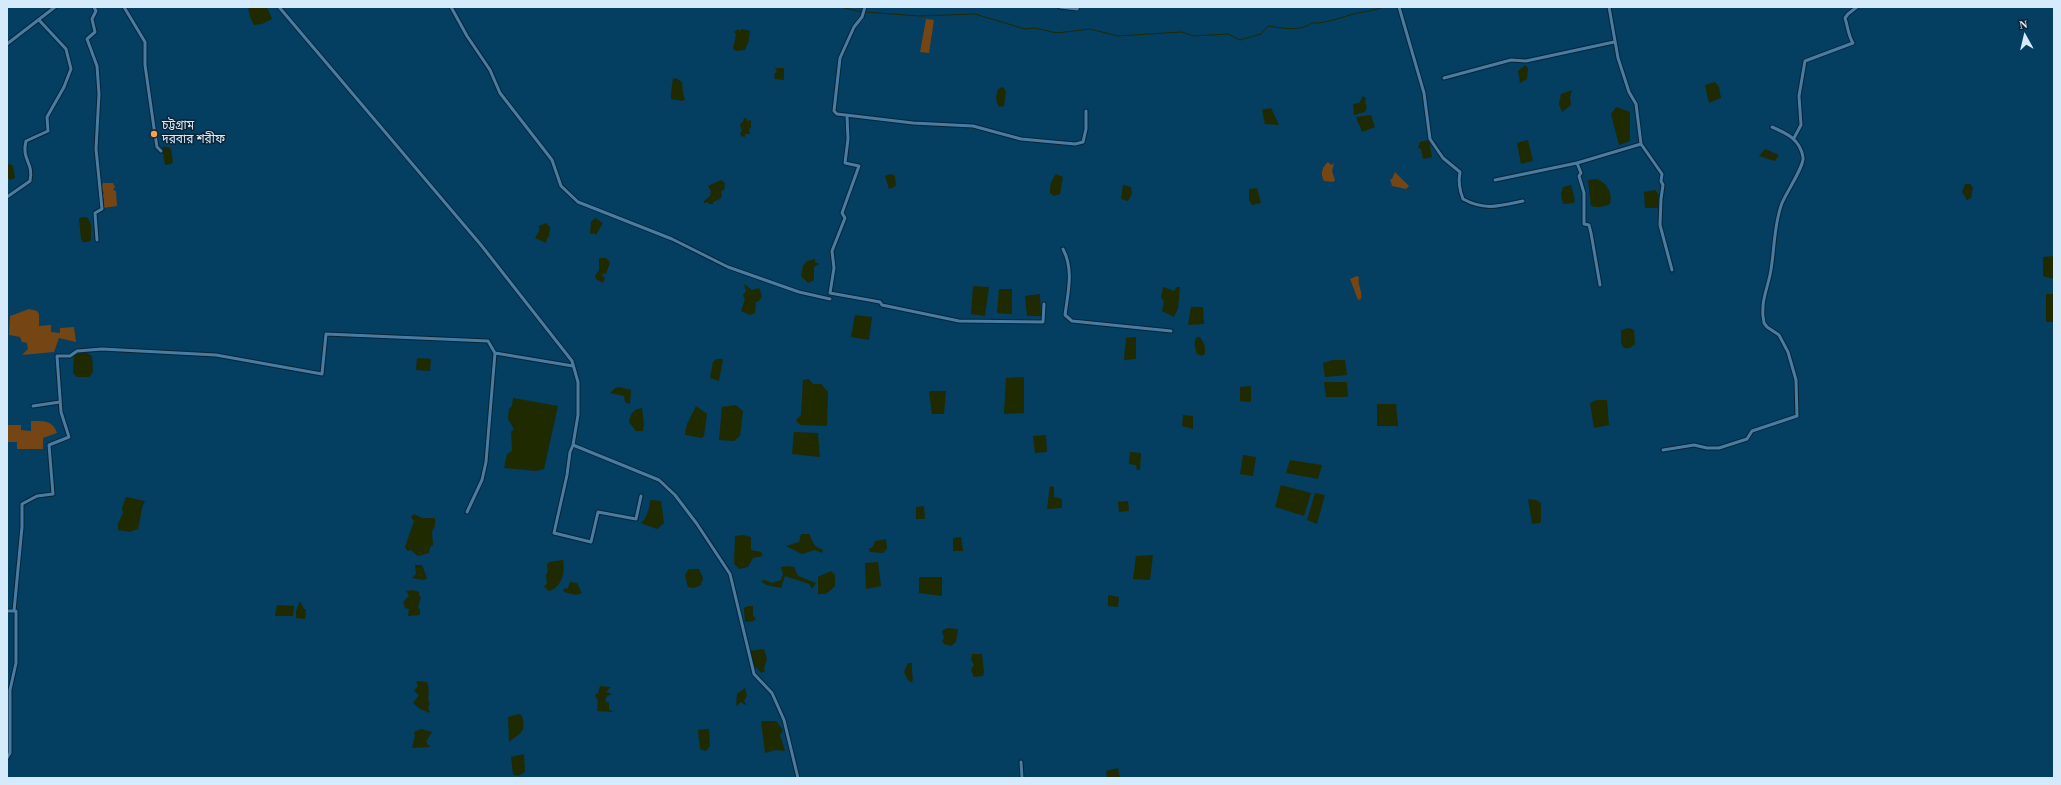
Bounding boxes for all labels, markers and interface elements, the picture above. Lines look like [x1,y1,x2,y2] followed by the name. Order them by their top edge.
[2005,16,2045,56] north arrow
[2019,18,2028,31] text: N
[162,120,225,148] place label: চট্টগ্রাম দরবার শরীফ
[149,129,159,139] marker: চট্টগ্রাম দরবার শরীফ

